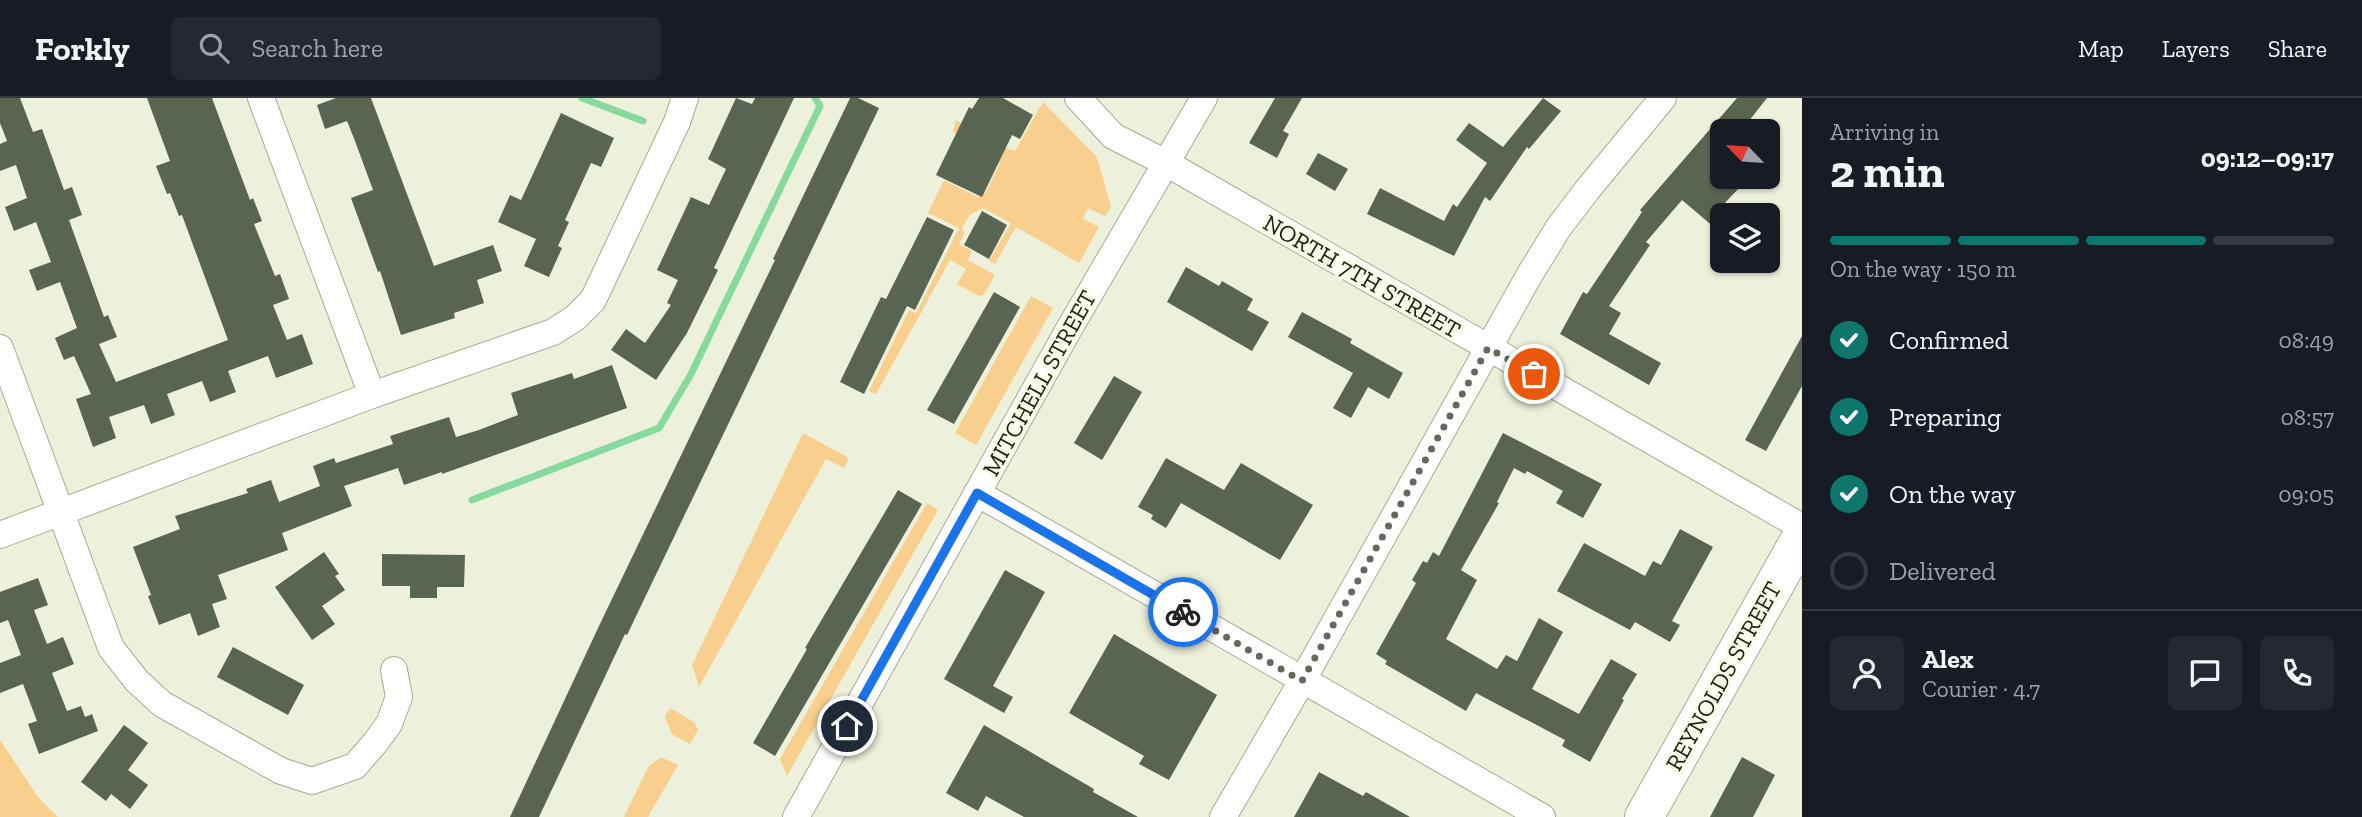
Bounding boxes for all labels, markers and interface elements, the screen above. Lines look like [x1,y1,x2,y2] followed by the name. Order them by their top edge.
[171,17,661,80] search box
[35,29,129,68] text: Forkly
[195,29,233,67] icon: search
[251,32,383,64] text: Search here
[2078,34,2124,63] text: Map
[2162,34,2230,63] text: Layers
[2268,34,2327,63] text: Share
[1830,118,1939,146] text: Arriving in
[1710,119,1780,189] north arrow
[1710,119,1780,273] map controls
[2201,142,2334,174] text: 09:12–09:17
[1830,144,1945,199] text: 2 min
[1710,203,1780,273] button: layers
[1258,208,1466,344] street label: NORTH 7TH STREET
[1830,255,2016,283] text: On the way · 150 m
[976,285,1102,481] street label: MITCHELL STREET
[1830,321,1868,359] icon: check
[1889,324,2009,356] text: Confirmed
[2279,326,2334,354] text: 08:49
[1504,344,1564,404] pin
[1515,355,1553,393] icon: bag
[1830,398,1868,436] icon: check
[1889,401,2001,433] text: Preparing
[2281,403,2334,431] text: 08:57
[1830,475,1868,513] icon: check
[1889,478,2016,510] text: On the way
[2278,480,2334,508] text: 09:05
[1889,555,1996,587] text: Delivered
[1659,576,1787,776] street label: REYNOLDS STREET
[1148,577,1218,647] courier
[1164,593,1202,631] icon: bike
[1830,636,1904,710] button: person
[2168,636,2242,710] button: chat
[2260,636,2334,710] button: phone
[1922,643,1974,675] text: Alex
[1922,675,2040,703] text: Courier · 4.7
[817,696,877,756] pin
[828,707,866,745] icon: home

